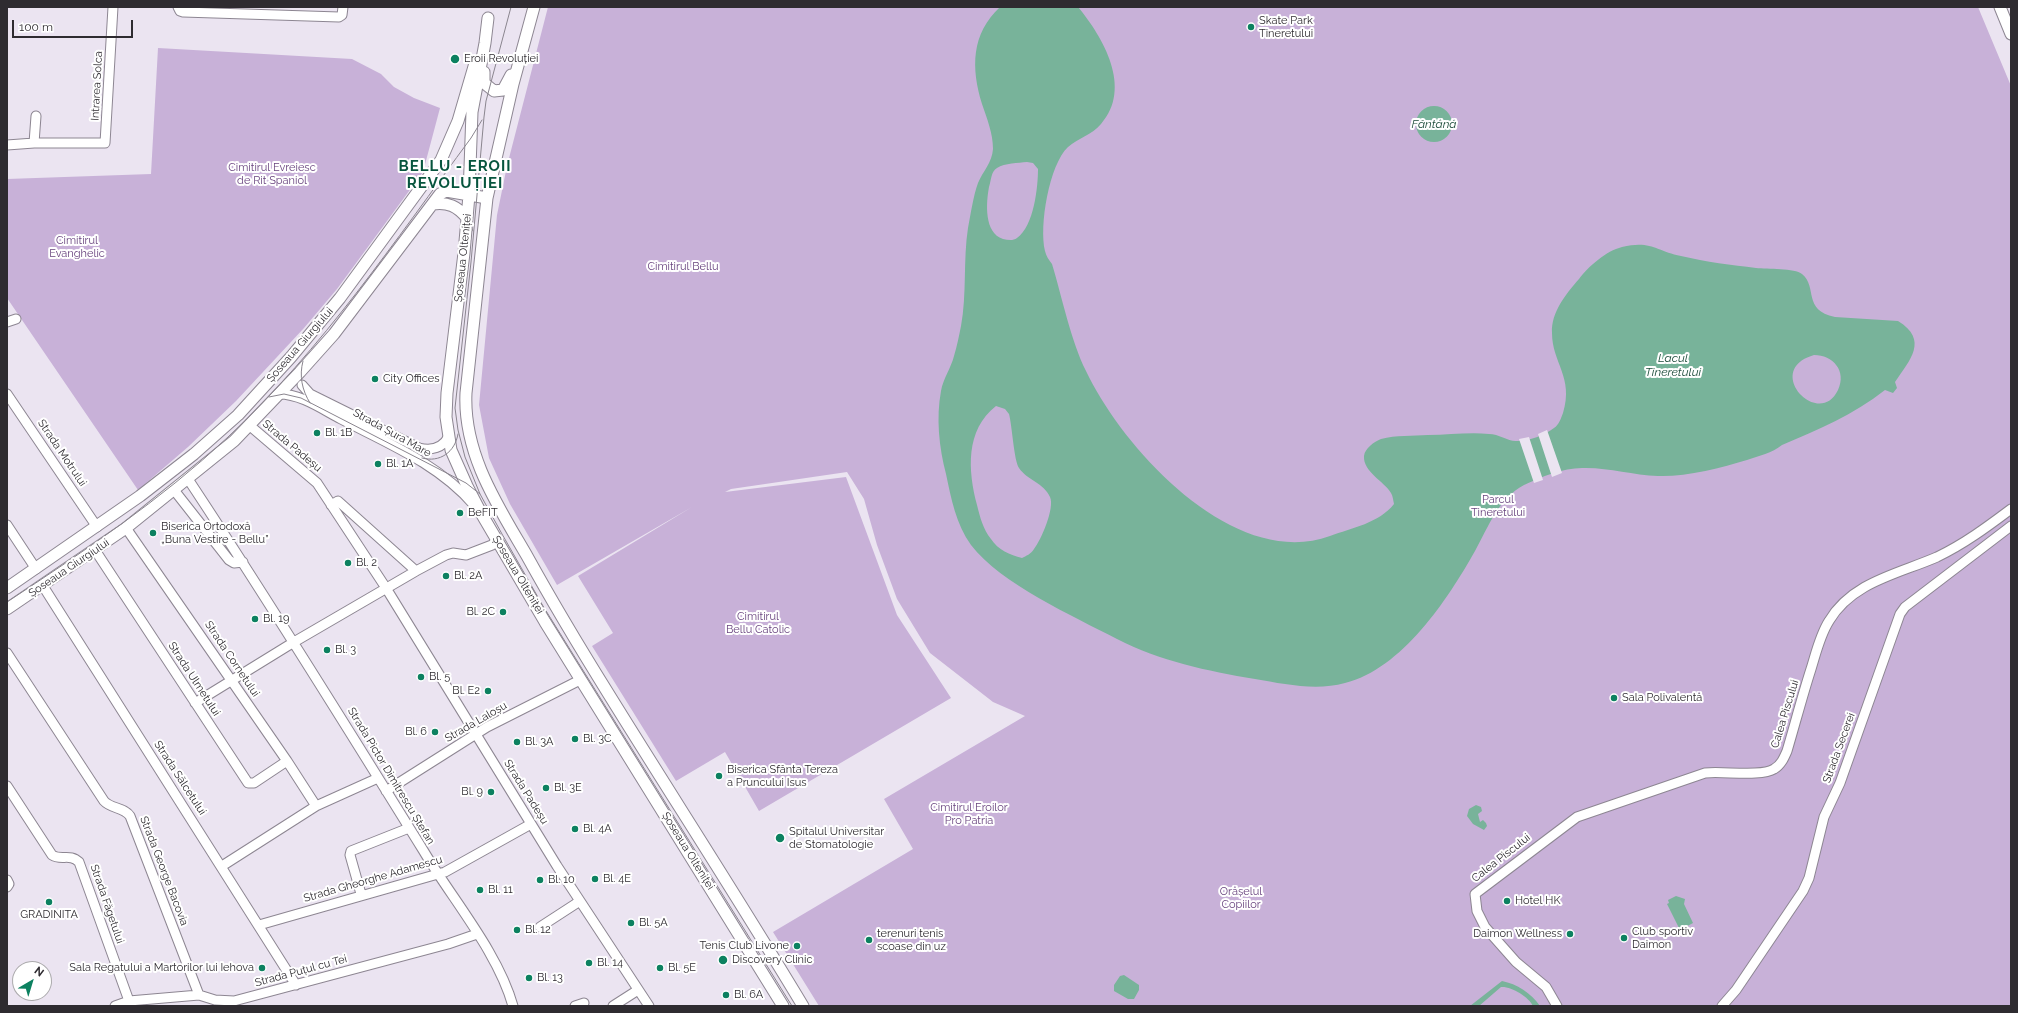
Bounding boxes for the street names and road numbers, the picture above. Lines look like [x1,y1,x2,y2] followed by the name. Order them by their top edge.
[89,51,105,121] street label: Intrarea Solca
[452,213,474,303] street label: Șoseaua Olteniței
[264,305,336,385] street label: Șoseaua Giurgiului
[351,406,433,460] street label: Strada Șura Mare
[35,417,89,489] street label: Strada Motrului
[260,417,324,475] street label: Strada Padeșu
[489,534,547,616] street label: Șoseaua Olteniței
[26,536,112,600] street label: Șoseaua Giurgiului
[202,619,262,699] street label: Strada Cornetului
[165,640,223,718] street label: Strada Ulmetului
[1768,678,1802,750] street label: Calea Piscului
[443,699,509,745] street label: Strada Laloșu
[345,705,437,847] street label: Strada Pictor Dimitrescu Ștefan
[1820,711,1858,785] street label: Strada Secerei
[151,738,209,818] street label: Strada Sălcetului
[501,757,551,827] street label: Strada Padeșu
[659,810,717,892] street label: Șoseaua Olteniței
[137,814,191,928] street label: Strada George Bacovia
[1469,831,1533,885] street label: Calea Piscului
[302,853,444,905] street label: Strada Gheorghe Adamescu
[87,863,127,945] street label: Strada Făgetului
[253,952,349,990] street label: Strada Puțul cu Tei

